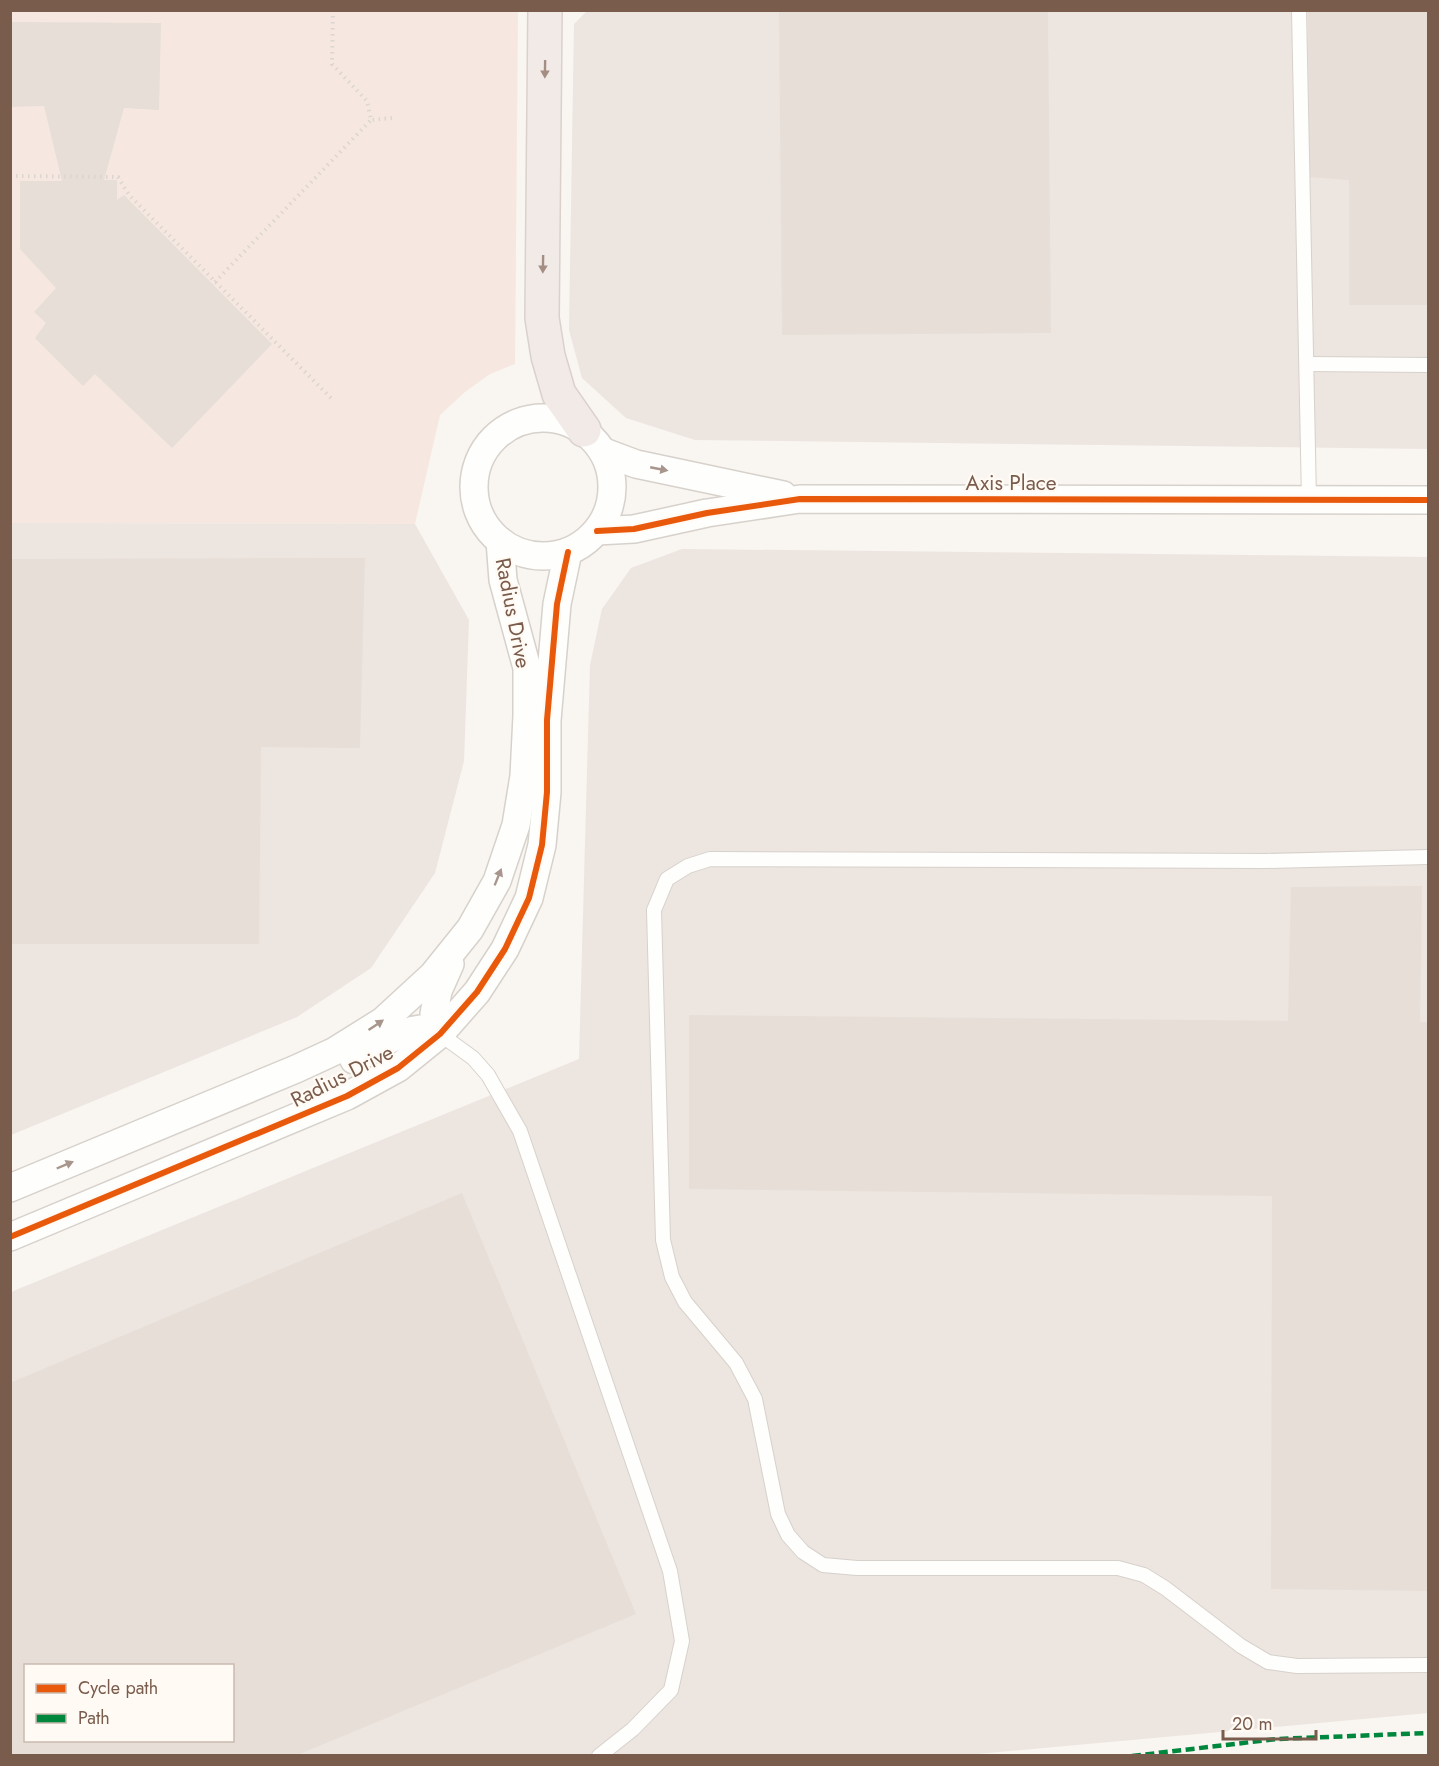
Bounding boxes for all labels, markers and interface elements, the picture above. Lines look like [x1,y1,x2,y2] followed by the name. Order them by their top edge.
[540,59,549,78] one-way arrow
[538,254,548,273] one-way arrow
[650,465,669,474] one-way arrow
[965,468,1057,498] street label: Axis Place
[488,555,538,671] street label: Radius Drive
[493,867,503,885] one-way arrow
[368,1020,384,1031] one-way arrow
[285,1037,399,1115] street label: Radius Drive
[56,1160,74,1170] one-way arrow
[24,1664,234,1742] legend
[78,1675,158,1701] text: Cycle path
[1223,1703,1316,1741] scale bar
[78,1705,110,1731] text: Path
[1232,1711,1272,1737] text: 20 m

